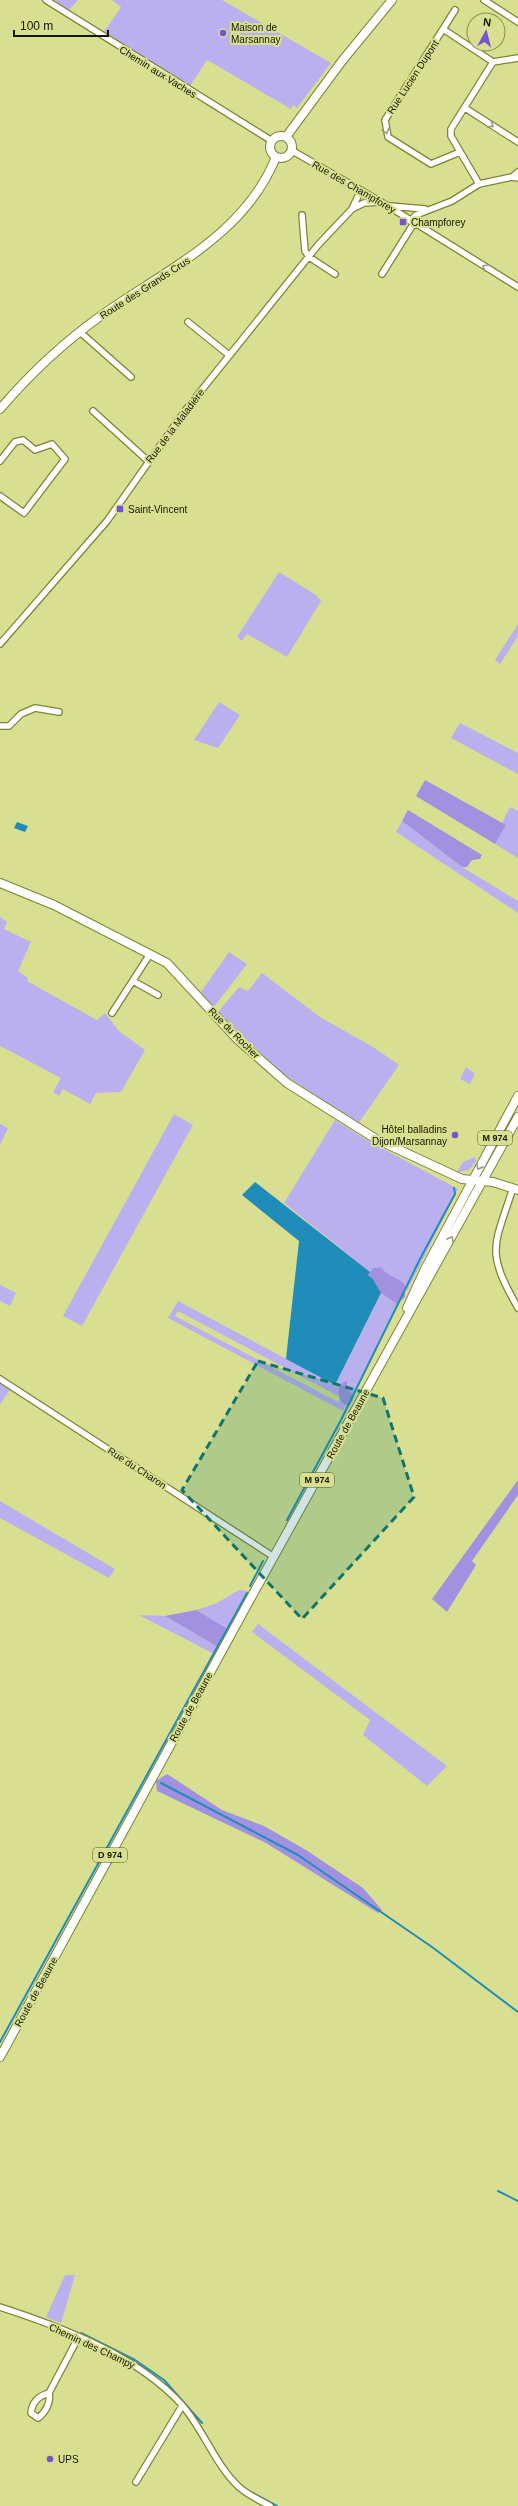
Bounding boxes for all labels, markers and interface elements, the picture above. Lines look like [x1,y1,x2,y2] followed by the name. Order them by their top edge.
[14,12,108,38] scale bar
[466,12,506,52] north arrow
[483,16,492,29] text: N
[20,19,53,33] text: 100 m
[231,22,280,45] place label: Maison de Marsannay
[218,28,228,38] marker: Maison de Marsannay
[385,38,441,116] street label: Rue Lucien Dupont
[117,44,199,100] street label: Chemin aux Vaches
[487,121,494,128] one-way arrow
[382,128,390,134] one-way arrow
[310,159,398,215] street label: Rue des Champforey
[398,217,408,227] marker: Champforey
[411,217,465,228] place label: Champforey
[98,255,192,321] street label: Route des Grands Crus
[481,265,489,272] one-way arrow
[144,387,207,465] street label: Rue de la Maladière
[115,504,125,514] marker: Saint-Vincent
[128,504,188,515] place label: Saint-Vincent
[206,1005,262,1061] street label: Rue du Rocher
[372,1124,447,1147] place label: Hôtel balladins Dijon/Marsannay
[450,1130,460,1140] marker: Hôtel balladins Dijon/Marsannay
[478,1131,512,1145] road number: M 974
[476,1163,483,1170] one-way arrow
[447,1236,454,1243] one-way arrow
[324,1387,372,1461] street label: Route de Beaune
[106,1445,168,1491] street label: Rue du Charon
[300,1473,334,1487] road number: M 974
[167,1670,215,1744] street label: Route de Beaune
[93,1848,127,1862] road number: D 974
[12,1955,60,2029] street label: Route de Beaune
[47,2321,137,2371] street label: Chemin des Champy
[45,2454,55,2464] marker: UPS
[58,2454,79,2465] place label: UPS

